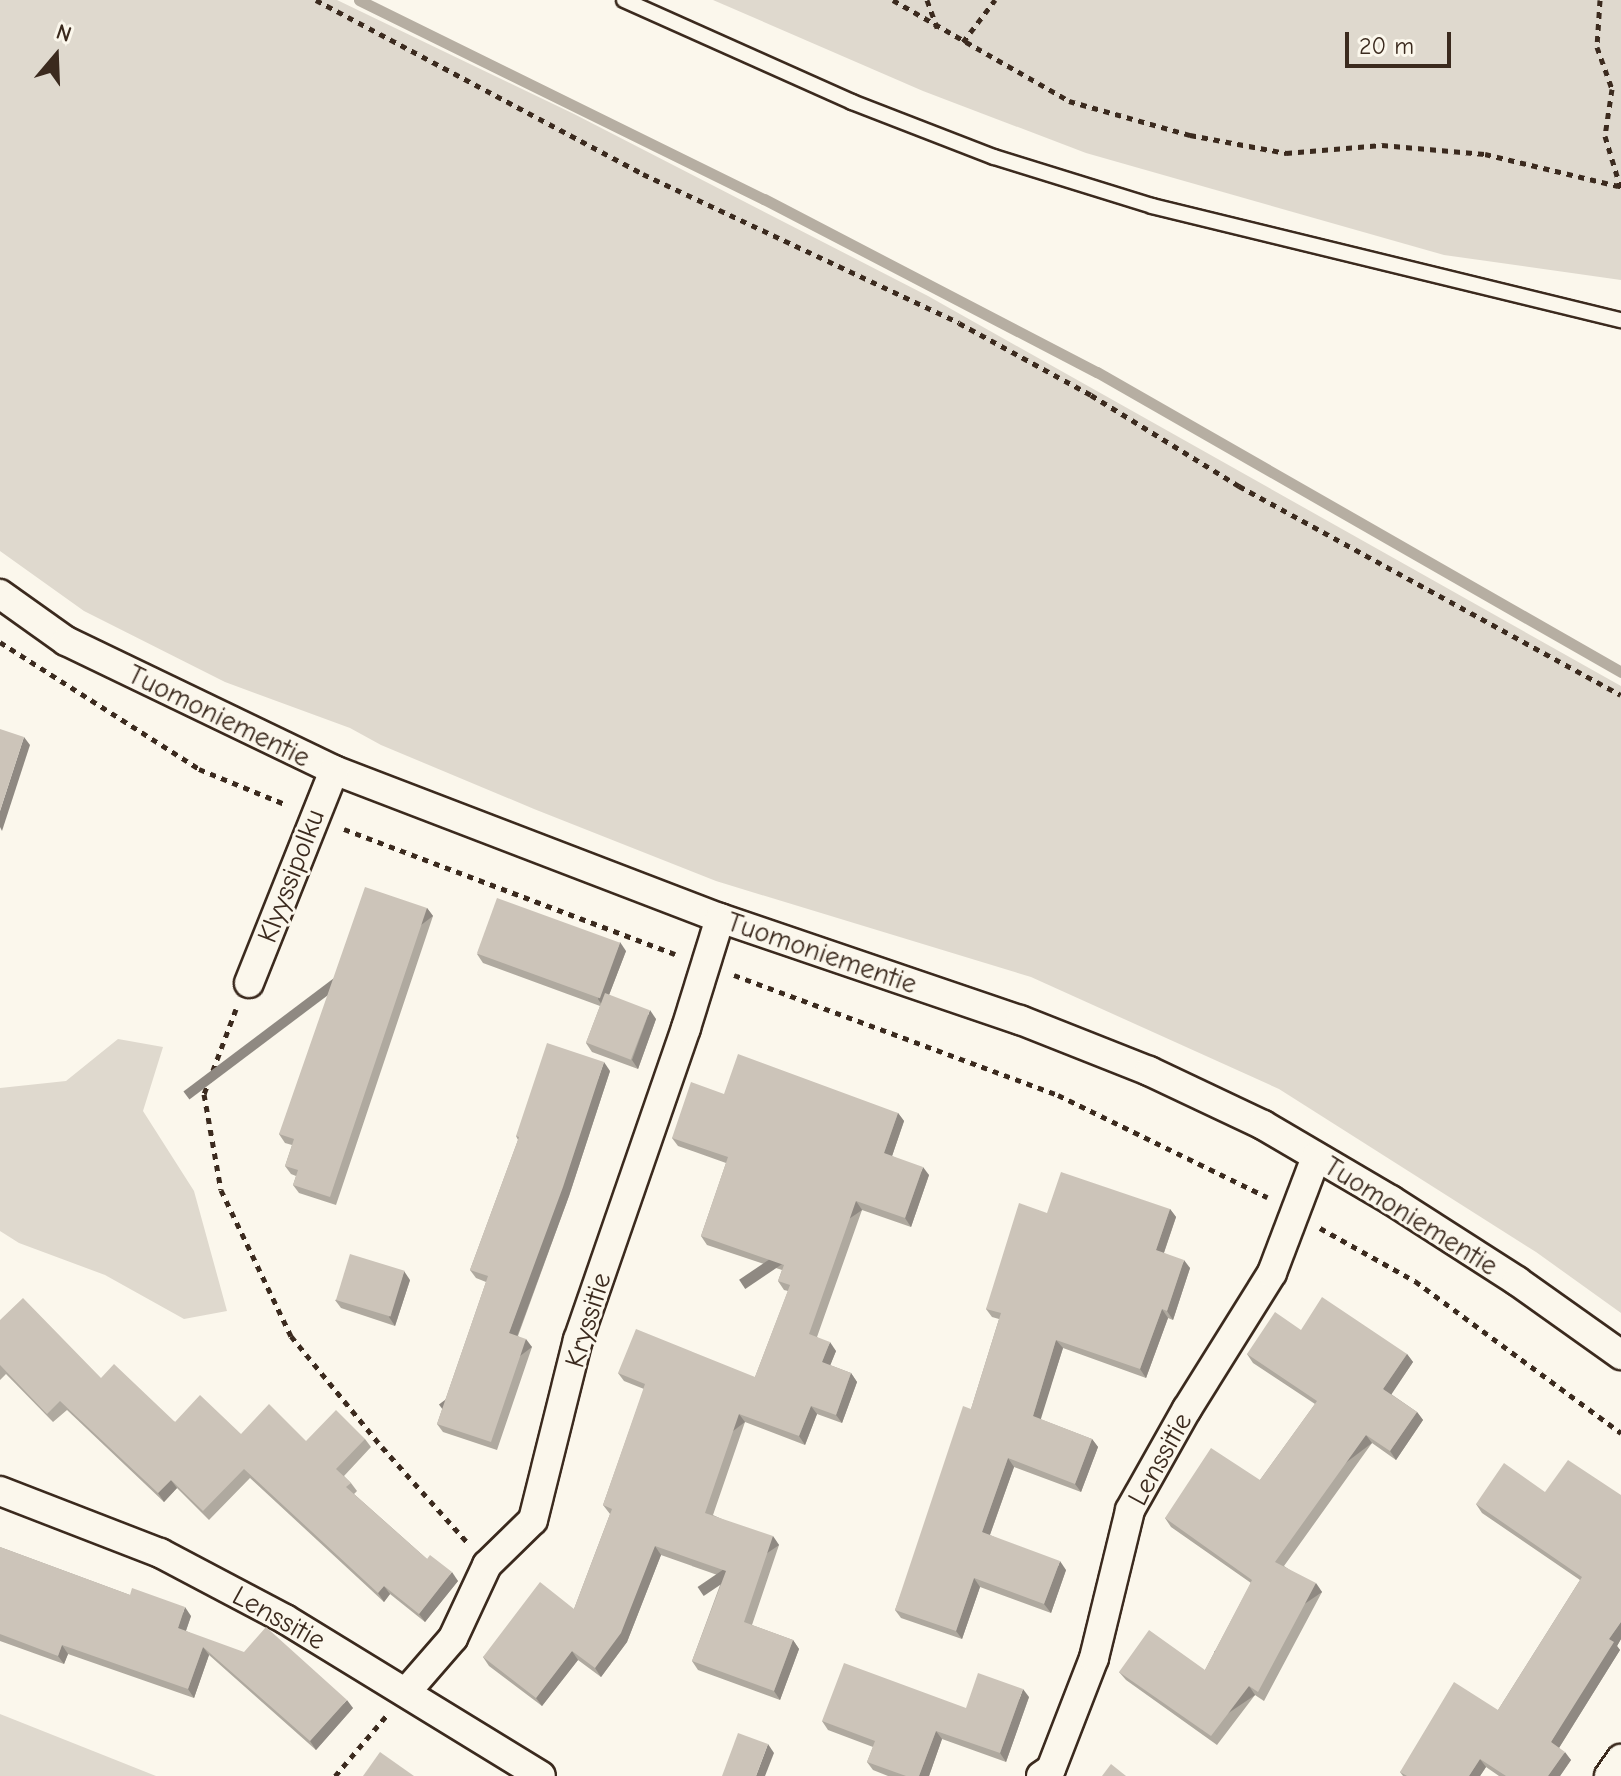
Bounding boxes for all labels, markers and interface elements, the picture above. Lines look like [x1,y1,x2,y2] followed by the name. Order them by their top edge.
[16,16,96,96] north arrow
[1349,16,1455,66] scale bar
[53,19,75,48] text: N
[1359,32,1414,60] text: 20 m
[122,657,316,775] street label: Tuomoniementie
[250,805,332,947] street label: Klyyssipolku
[723,905,921,1001] street label: Tuomoniementie
[1318,1149,1504,1283] street label: Tuomoniementie
[558,1269,618,1371] street label: Kryssitie
[1121,1407,1199,1511] street label: Lenssitie
[227,1579,331,1657] street label: Lenssitie

